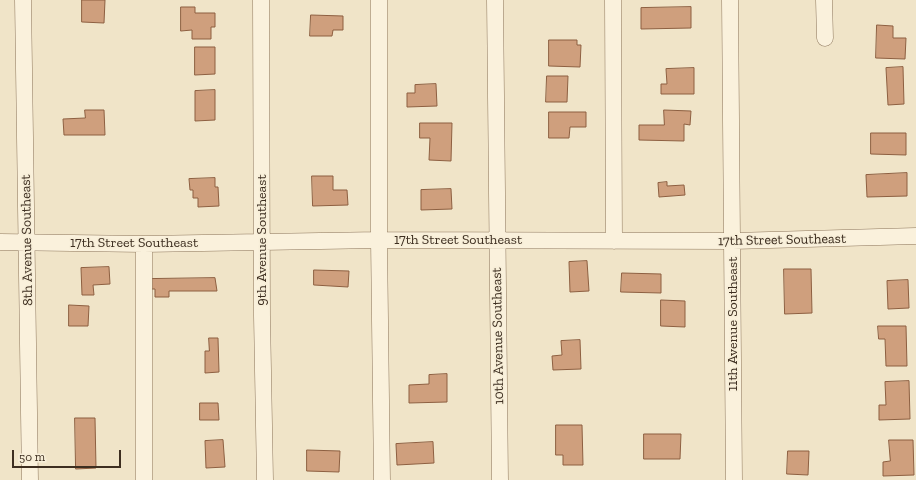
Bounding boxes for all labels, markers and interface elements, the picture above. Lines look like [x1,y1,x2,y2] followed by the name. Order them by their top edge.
[17,174,37,306] street label: 8th Avenue Southeast
[254,174,270,306] street label: 9th Avenue Southeast
[718,230,846,250] street label: 17th Street Southeast
[394,232,522,248] street label: 17th Street Southeast
[70,235,198,251] street label: 17th Street Southeast
[725,257,741,391] street label: 11th Avenue Southeast
[488,267,508,405] street label: 10th Avenue Southeast
[14,442,123,468] scale bar
[19,450,45,464] text: 50 m

